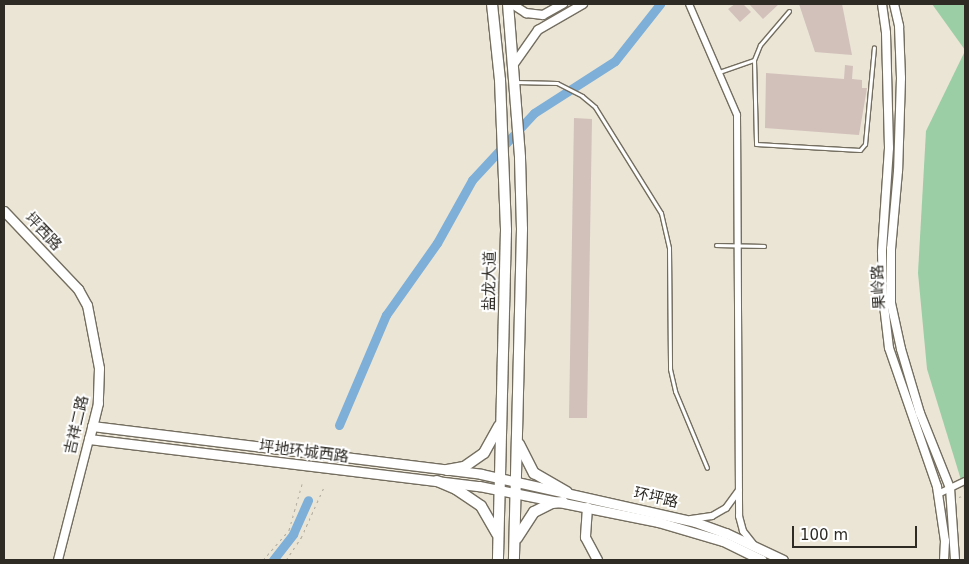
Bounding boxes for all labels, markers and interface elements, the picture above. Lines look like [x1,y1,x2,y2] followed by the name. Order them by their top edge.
[21,210,65,254] street label: 坪西路
[480,251,500,311] street label: 盐龙大道
[869,264,889,310] street label: 果岭路
[61,394,93,456] street label: 吉祥二路
[258,438,350,466] street label: 坪地环城西路
[632,484,680,512] street label: 环坪路
[794,516,919,548] scale bar
[800,526,848,544] text: 100 m

